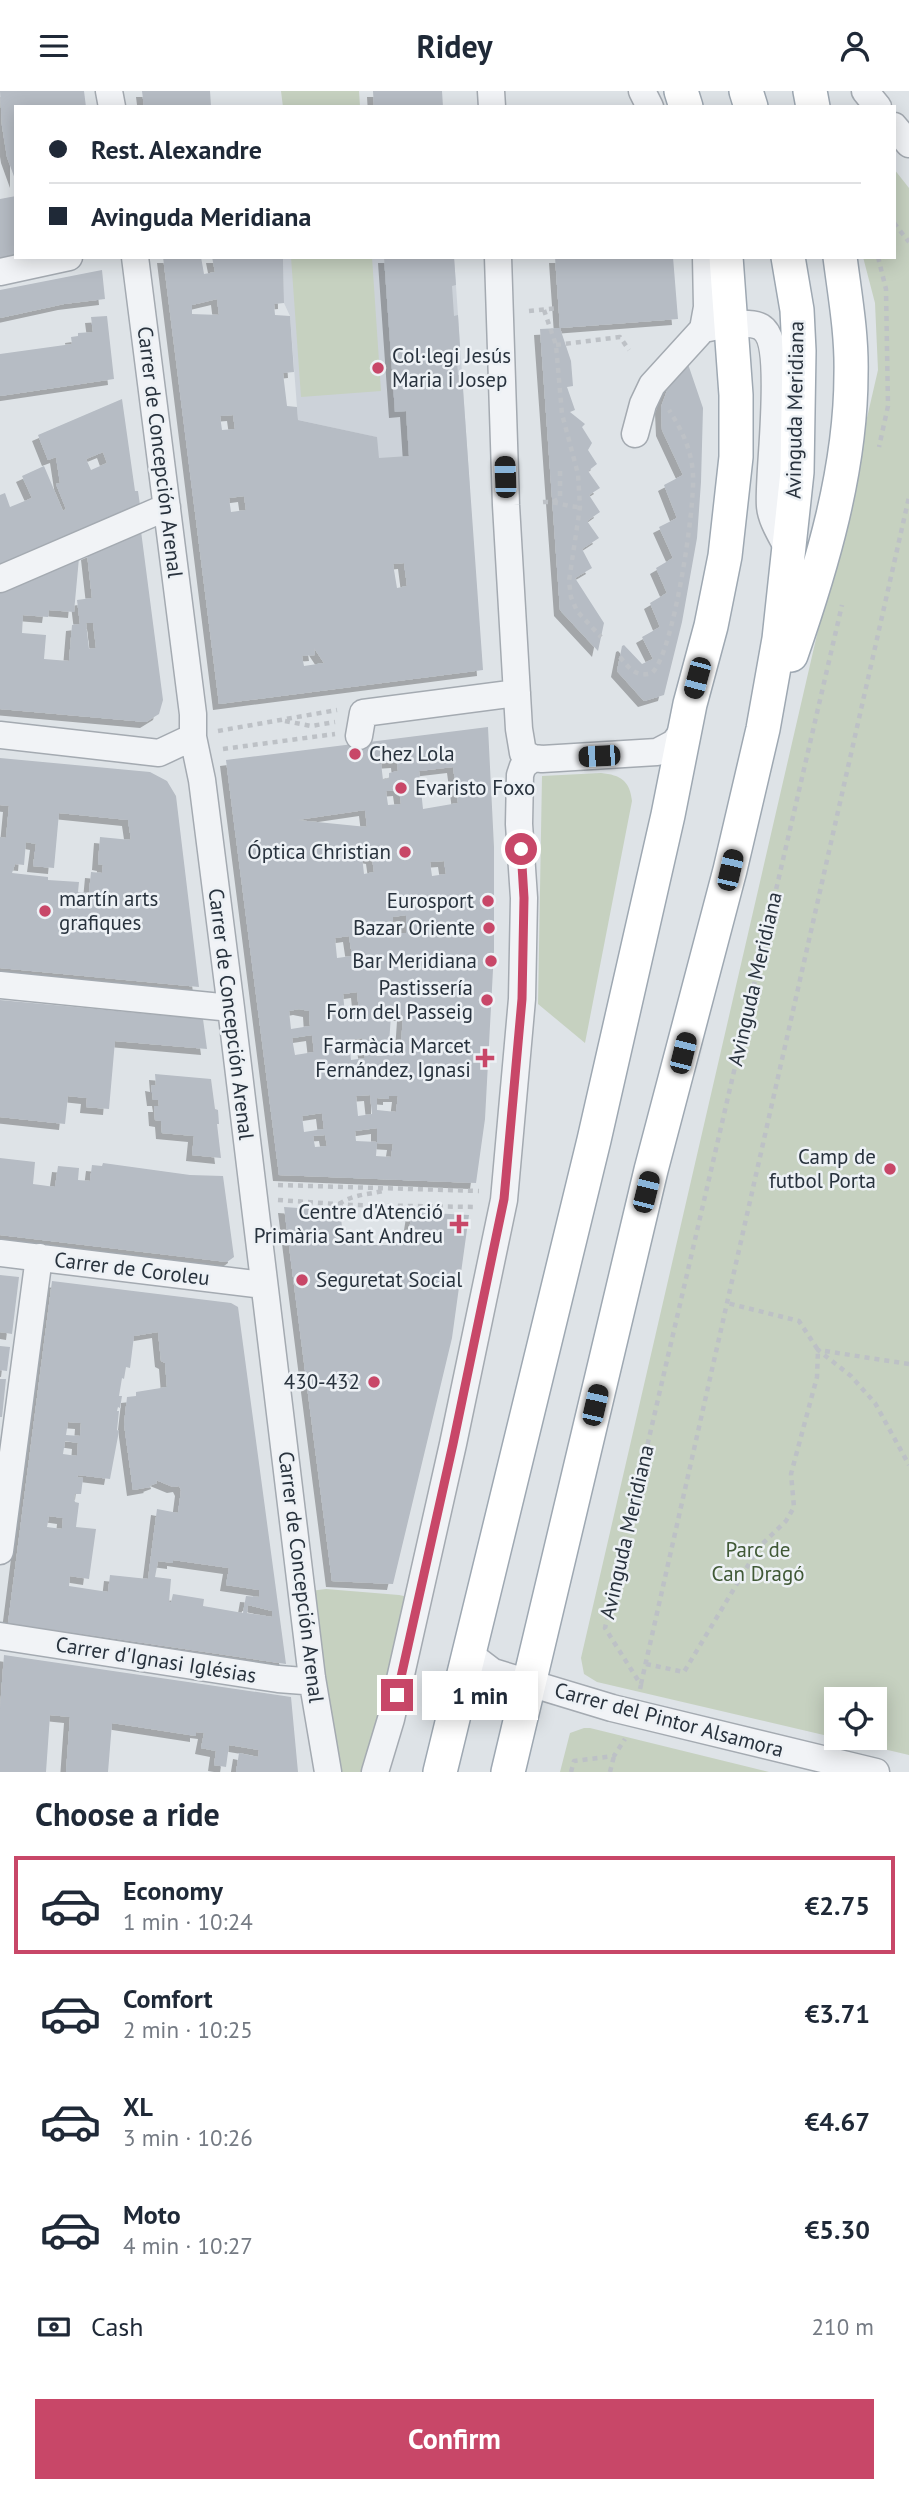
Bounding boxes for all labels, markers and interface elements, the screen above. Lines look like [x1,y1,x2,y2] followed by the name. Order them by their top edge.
[416,25,493,67] text: Ridey
[35,27,73,65] icon: menu
[836,27,874,65] icon: person
[91,133,262,166] text: Rest. Alexandre
[91,200,311,233] text: Avinguda Meridiana
[779,321,810,499] street label: Avinguda Meridiana
[132,325,189,579] street label: Carrer de Concepción Arenal
[392,342,511,393] place label: Col·legi Jesús Maria i Josep
[370,360,386,376] marker: Col·legi Jesús Maria i Josep
[494,456,517,498] car
[682,655,713,701] car
[369,740,455,767] place label: Chez Lola
[578,744,621,768] car
[347,746,363,762] marker: Chez Lola
[415,774,535,801] place label: Evaristo Foxo
[393,780,409,796] marker: Evaristo Foxo
[505,833,537,865] route start
[247,838,391,865] place label: Óptica Christian
[397,844,413,860] marker: Óptica Christian
[716,847,745,893] car
[59,885,158,936] place label: martín arts grafiques
[203,887,260,1141] street label: Carrer de Concepción Arenal
[387,887,474,914] place label: Eurosport
[721,889,788,1069] street label: Avinguda Meridiana
[480,893,496,909] marker: Eurosport
[37,903,53,919] marker: martín arts grafiques
[353,914,475,941] place label: Bazar Oriente
[481,920,497,936] marker: Bazar Oriente
[352,947,477,974] place label: Bar Meridiana
[483,953,499,969] marker: Bar Meridiana
[326,974,473,1025] place label: Pastissería Forn del Passeig
[479,992,495,1008] marker: Pastissería Forn del Passeig
[668,1030,699,1076] car
[315,1032,471,1083] place label: Farmàcia Marcet Fernández, Ignasi
[477,1050,493,1066] marker: Farmàcia Marcet Fernández, Ignasi
[769,1143,876,1194] place label: Camp de futbol Porta
[882,1161,898,1177] marker: Camp de futbol Porta
[631,1169,662,1215] car
[254,1198,443,1249] place label: Centre d'Atenció Primària Sant Andreu
[449,1214,469,1234] marker: Centre d'Atenció Primària Sant Andreu
[53,1246,211,1291] street label: Carrer de Coroleu
[316,1266,462,1293] place label: Seguretat Social
[294,1272,310,1288] marker: Seguretat Social
[284,1368,360,1395] place label: 430-432
[366,1374,382,1390] marker: 430-432
[581,1382,610,1428] car
[593,1442,660,1622] street label: Avinguda Meridiana
[273,1450,330,1704] street label: Carrer de Concepción Arenal
[712,1536,804,1587] park label: Parc de Can Dragó
[54,1630,258,1689] street label: Carrer d'Ignasi Iglésias
[422,1671,537,1719] callout: 1 min
[552,1676,787,1763] street label: Carrer del Pintor Alsamora
[381,1679,413,1711] route end
[452,1681,508,1710] text: 1 min
[824,1687,887,1750] map controls
[824,1687,887,1750] button: locate
[35,1793,220,1835] text: Choose a ride
[39,1874,102,1937] icon: car
[123,1874,223,1907] text: Economy
[805,1889,870,1922] text: €2.75
[123,1907,253,1936] text: 1 min · 10:24
[39,1982,102,2045] icon: car
[123,1982,213,2015] text: Comfort
[805,1997,870,2030] text: €3.71
[123,2015,253,2044] text: 2 min · 10:25
[39,2090,102,2153] icon: car
[123,2090,153,2123] text: XL
[805,2105,870,2138] text: €4.67
[123,2123,253,2152] text: 3 min · 10:26
[39,2198,102,2261] icon: car
[123,2198,181,2231] text: Moto
[805,2213,870,2246] text: €5.30
[123,2231,253,2260] text: 4 min · 10:27
[35,2308,73,2346] icon: cash
[91,2310,143,2343] text: Cash
[812,2312,874,2341] text: 210 m
[35,2399,874,2479] button: Confirm

